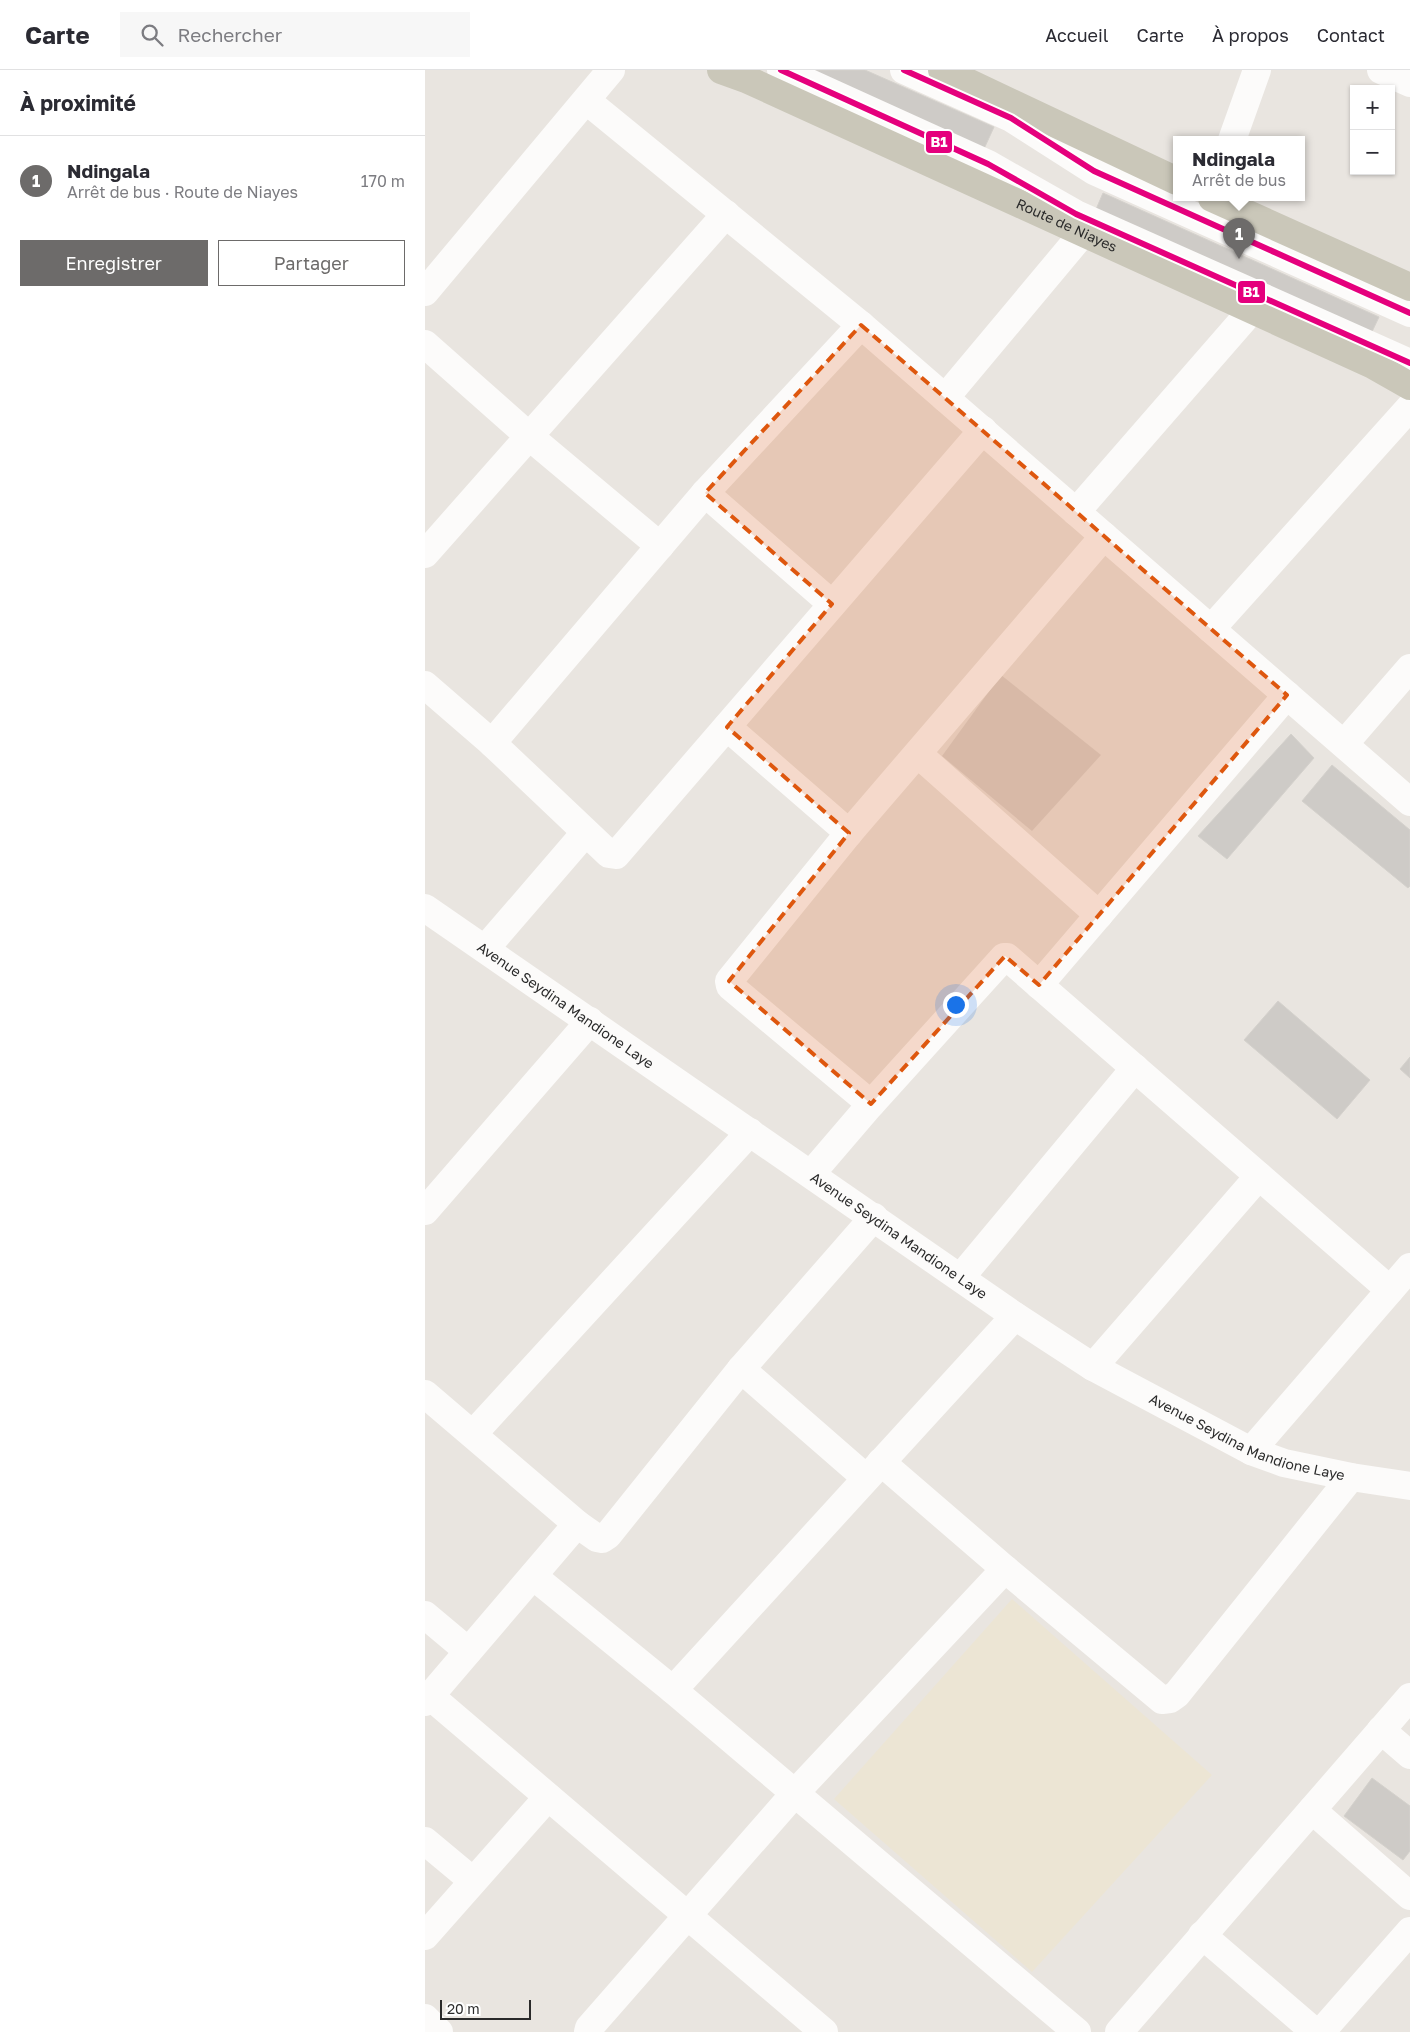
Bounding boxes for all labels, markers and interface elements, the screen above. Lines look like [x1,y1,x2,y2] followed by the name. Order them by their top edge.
[120,12,470,57] search box
[25,20,90,49] text: Carte
[138,21,166,49] icon: search
[178,23,282,46] text: Rechercher
[1045,24,1109,46] text: Accueil
[1137,24,1184,46] text: Carte
[1212,24,1289,46] text: À propos
[1317,24,1385,46] text: Contact
[1350,85,1395,175] map controls
[1350,85,1395,130] button: +
[20,90,136,116] text: À proximité
[925,130,953,154] line badge: B1
[1350,130,1395,175] button: −
[930,133,948,150] text: B1
[1173,136,1305,201] popup
[1192,147,1275,170] text: Ndingala
[67,159,150,182] text: Ndingala
[1192,170,1286,190] text: Arrêt de bus
[32,171,40,191] text: 1
[361,171,405,191] text: 170 m
[67,182,298,202] text: Arrêt de bus · Route de Niayes
[1014,194,1120,255] street label: Route de Niayes
[1223,218,1255,259] pin: 1
[20,240,208,286] button: Enregistrer
[218,240,405,286] button: Partager
[1237,280,1266,304] line badge: B1
[1242,283,1260,300] text: B1
[474,938,657,1072] street label: Avenue Seydina Mandione Laye
[943,992,969,1018] your location
[807,1168,991,1302] street label: Avenue Seydina Mandione Laye
[1147,1390,1346,1483] street label: Avenue Seydina Mandione Laye
[440,1997,531,2020] scale bar
[447,2000,480,2017] text: 20 m

